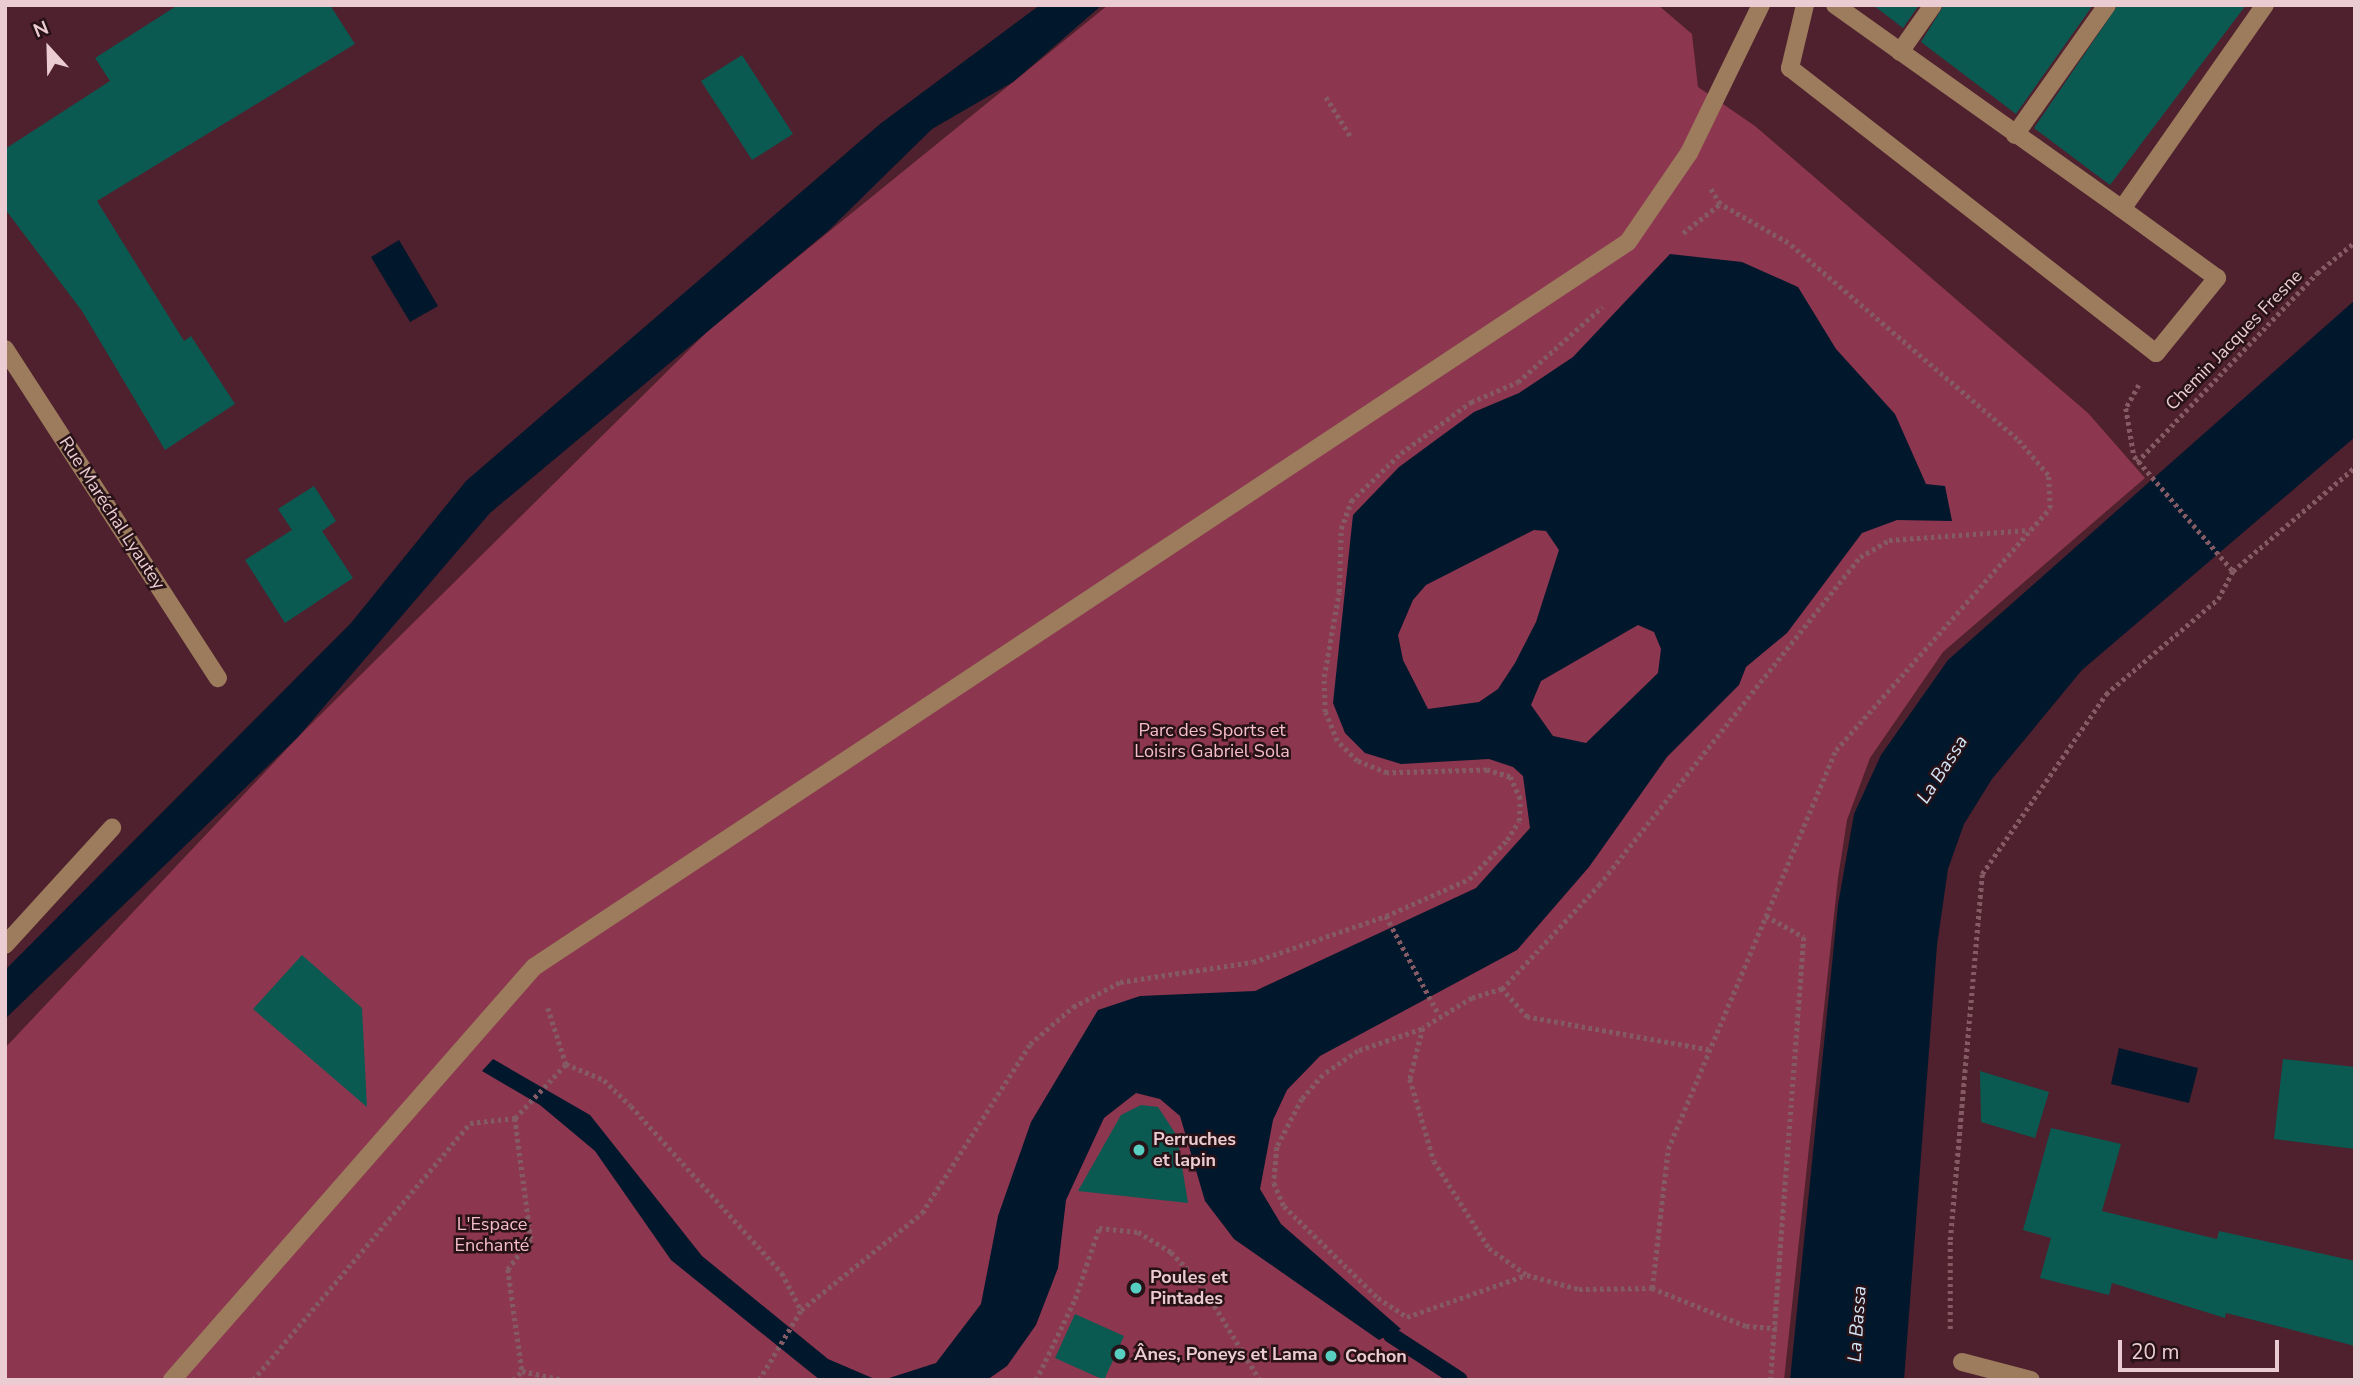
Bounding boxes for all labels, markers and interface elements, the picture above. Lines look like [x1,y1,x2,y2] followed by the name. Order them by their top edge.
[14,14,84,84] north arrow
[30,15,53,44] text: N
[2161,265,2307,415] street label: Chemin Jacques Fresne
[55,433,169,593] street label: Rue Maréchal Lyautey
[1134,720,1290,762] park label: Parc des Sports et Loisirs Gabriel Sola
[1913,732,1973,808] water label: La Bassa
[1153,1129,1236,1172] place label: Perruches et lapin
[1131,1142,1147,1158] marker: Perruches et lapin
[455,1214,529,1256] park label: L'Espace Enchanté
[1150,1267,1228,1310] place label: Poules et Pintades
[1128,1280,1144,1296] marker: Poules et Pintades
[1844,1285,1872,1363] water label: La Bassa
[2122,1326,2283,1370] scale bar
[2131,1338,2180,1366] text: 20 m
[1134,1343,1318,1365] place label: Ânes, Poneys et Lama
[1345,1345,1407,1367] place label: Cochon
[1112,1346,1128,1362] marker: Ânes, Poneys et Lama
[1323,1348,1339,1364] marker: Cochon

